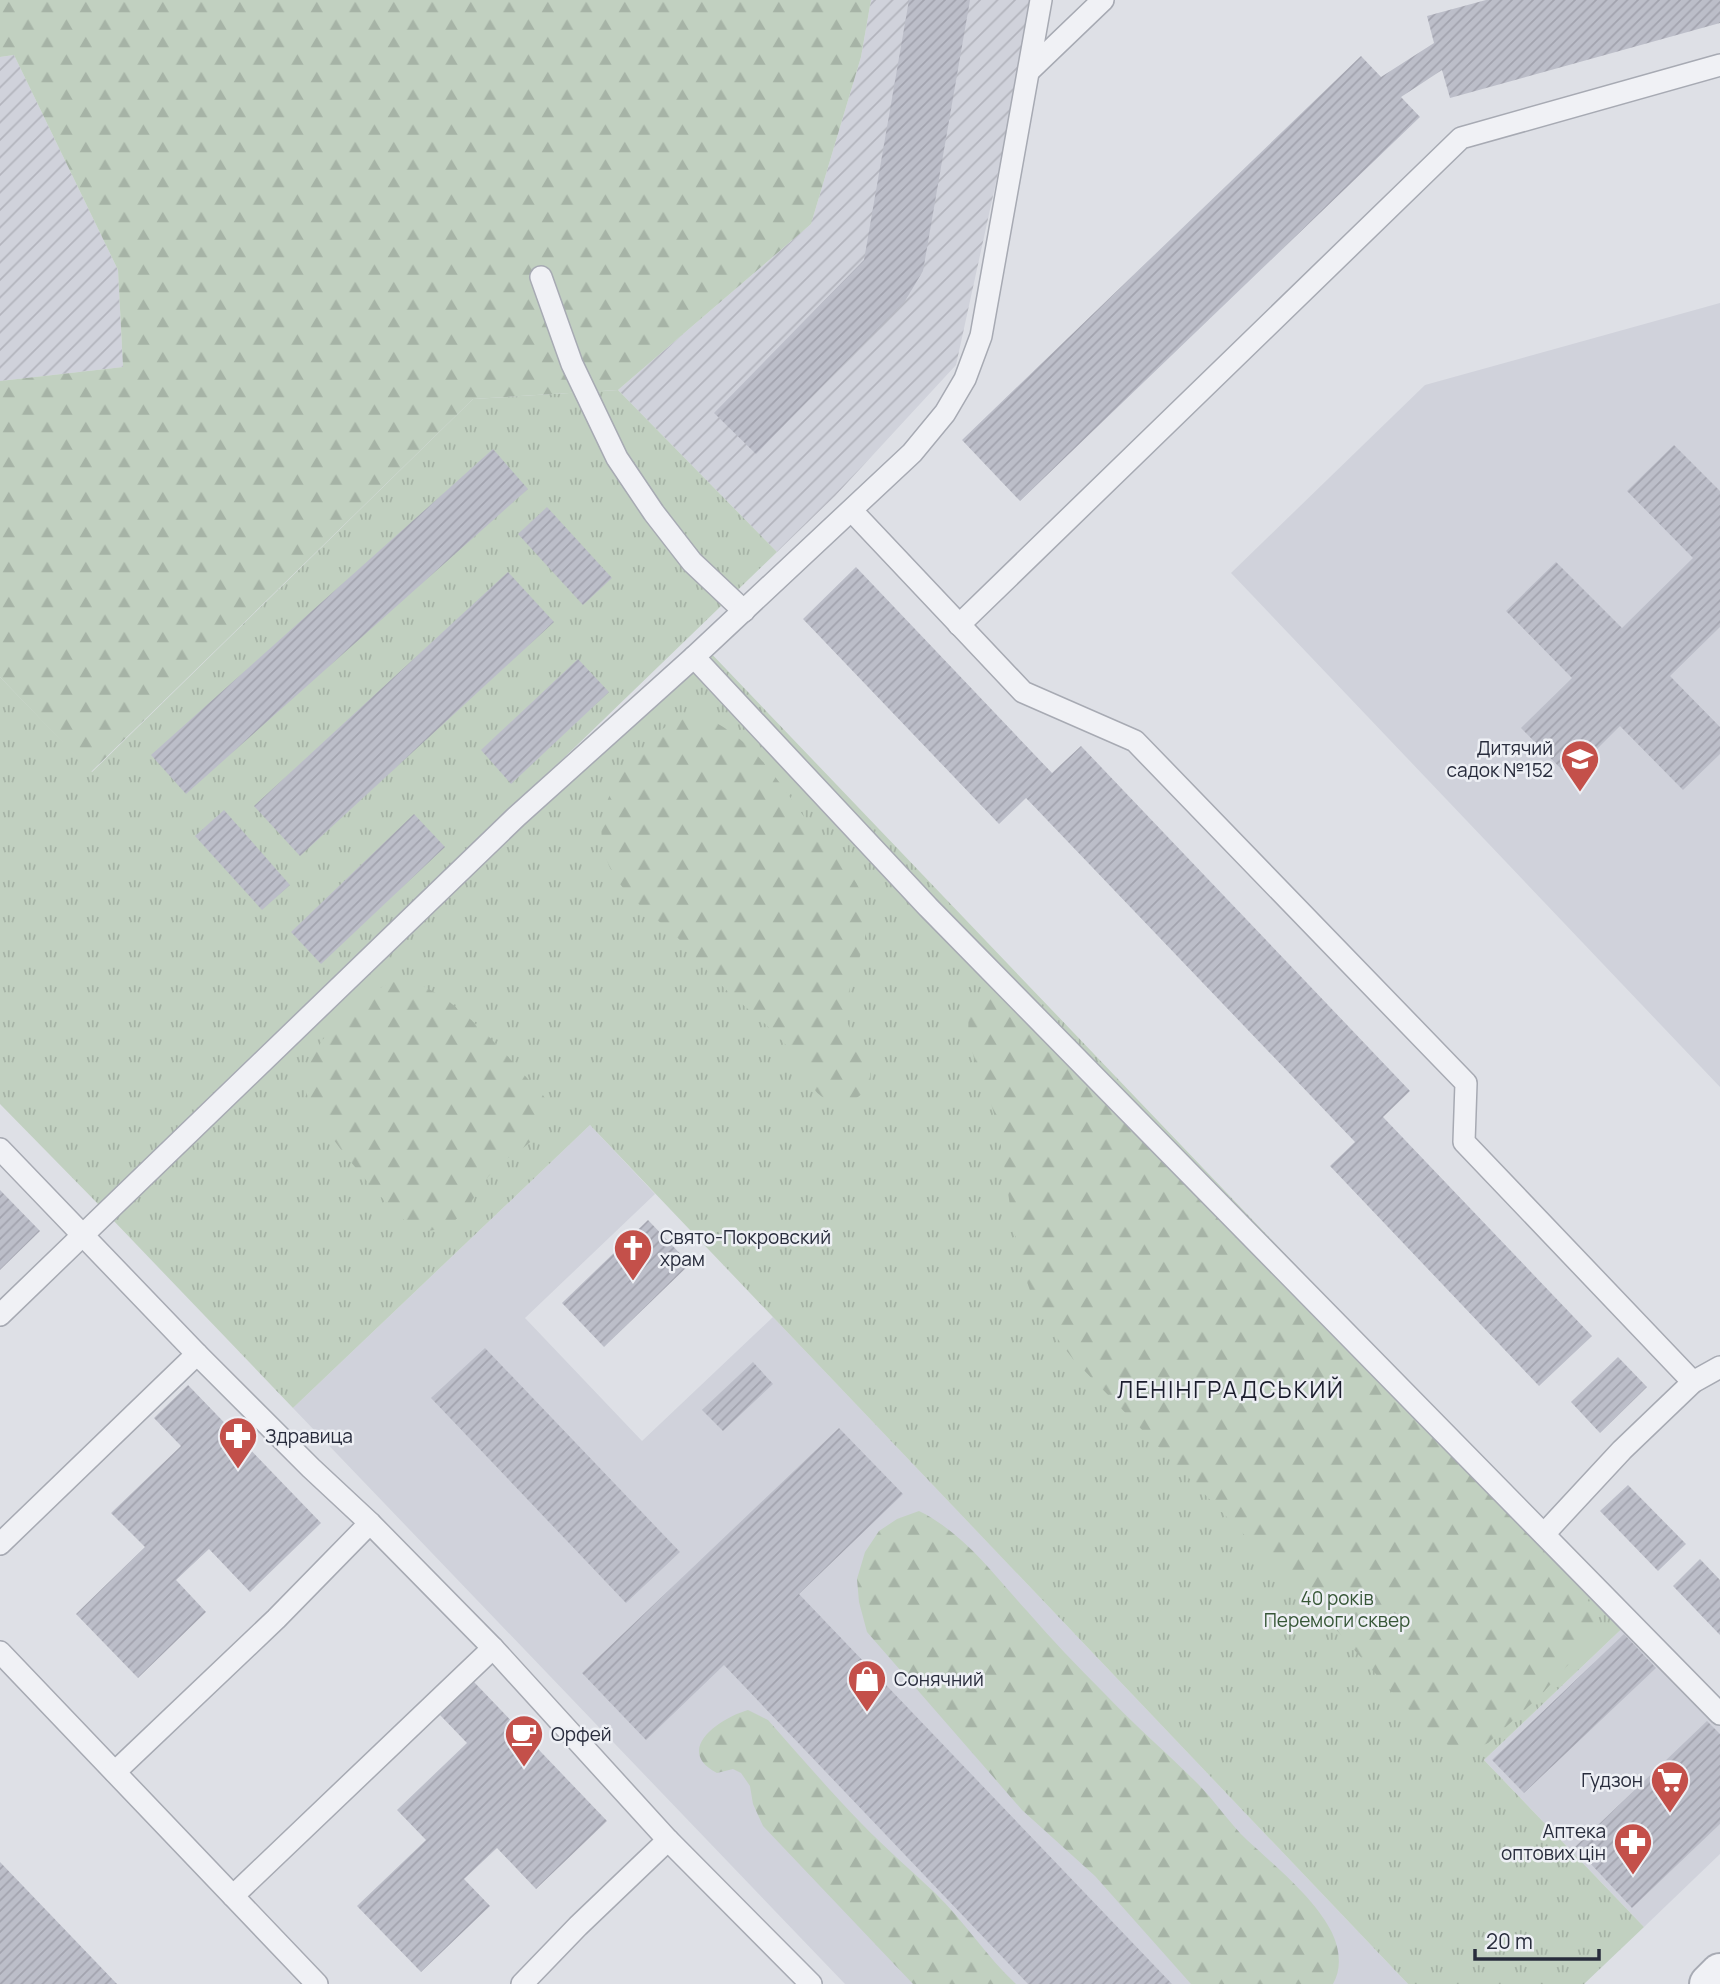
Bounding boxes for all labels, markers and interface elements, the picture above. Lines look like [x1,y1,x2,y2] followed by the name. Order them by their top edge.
[1446,735,1553,783] place label: Дитячий садок №152
[1559,738,1601,793] school or university icon: Дитячий садок №152
[660,1224,831,1272] place label: Свято-Покровский храм
[612,1227,654,1282] church icon: Свято-Покровский храм
[1117,1373,1345,1405] district label: ЛЕНІНГРАДСЬКИЙ
[217,1415,259,1470] pharmacy icon: Здравица
[265,1423,353,1449] place label: Здравица
[1264,1585,1410,1633] park label: 40 років Перемоги сквер
[846,1658,888,1713] shop icon: Сонячний
[894,1666,984,1692] place label: Сонячний
[503,1713,545,1768] cafe icon: Орфей
[551,1721,612,1747] place label: Орфей
[1649,1759,1691,1814] supermarket icon: Гудзон
[1581,1767,1643,1793] place label: Гудзон
[1501,1818,1606,1866] place label: Аптека оптових цін
[1612,1821,1654,1876] pharmacy icon: Аптека оптових цін
[1475,1918,1599,1962] scale bar
[1486,1927,1533,1955] text: 20 m

